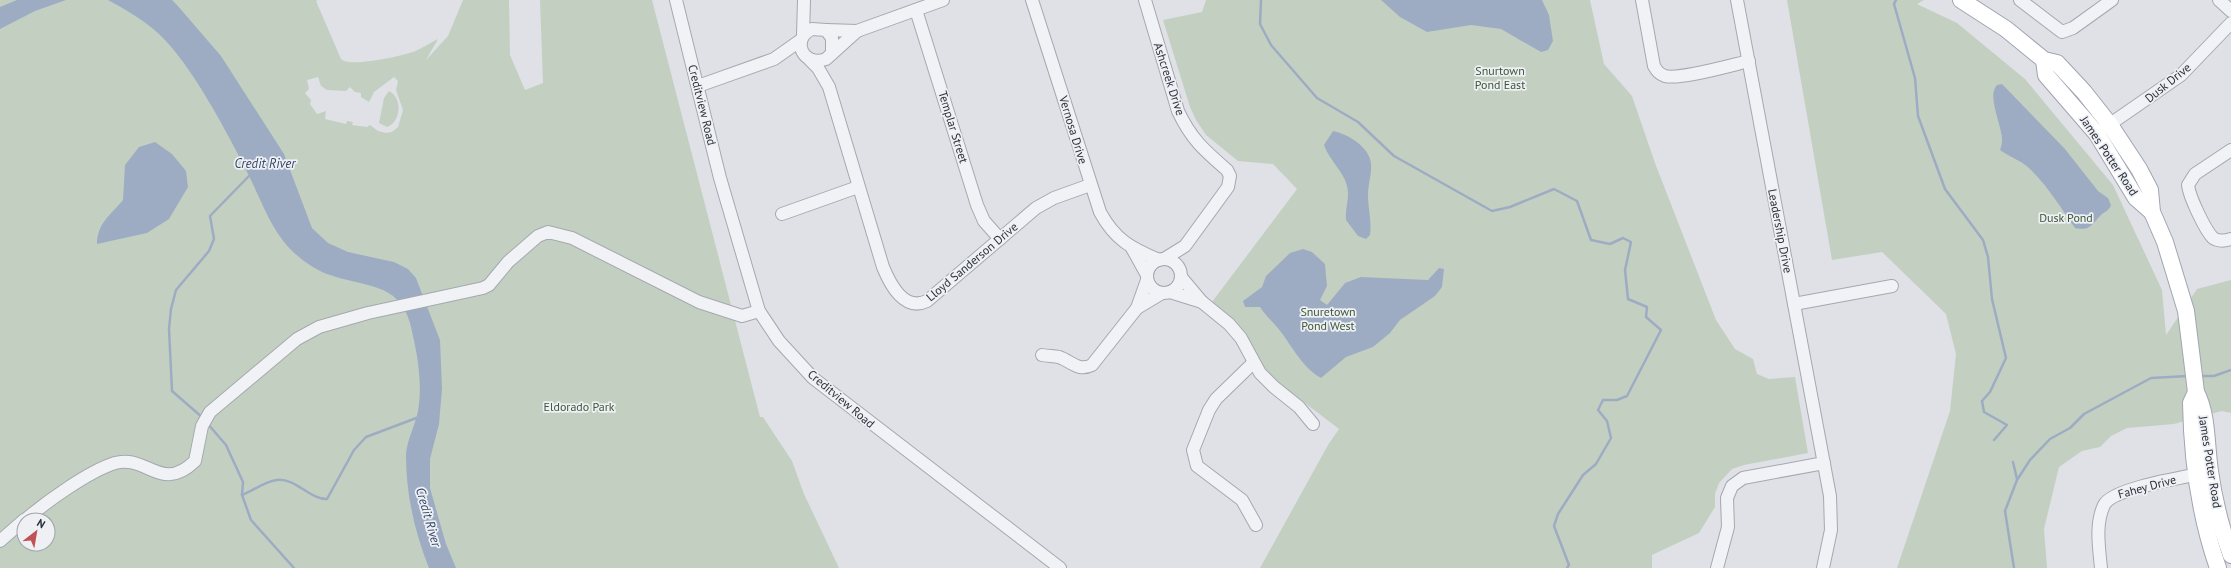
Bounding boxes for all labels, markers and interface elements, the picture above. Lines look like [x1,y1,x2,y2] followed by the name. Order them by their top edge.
[1151,41,1188,117] street label: Ashcreek Drive
[2142,60,2194,106] street label: Dusk Drive
[685,63,720,147] street label: Creditview Road
[1475,63,1525,92] park label: Snurtown Pond East
[935,89,972,165] street label: Templar Street
[1056,93,1091,166] street label: Vernosa Drive
[2077,112,2142,198] street label: James Potter Road
[235,155,296,172] water label: Credit River
[1765,187,1796,274] street label: Leadership Drive
[2039,210,2093,225] park label: Dusk Pond
[923,219,1021,304] street label: Lloyd Sanderson Drive
[1300,304,1356,333] park label: Snuretown Pond West
[805,366,878,431] street label: Creditview Road
[543,399,615,414] park label: Eldorado Park
[2196,414,2225,509] street label: James Potter Road
[2116,472,2178,502] street label: Fahey Drive
[412,486,445,549] water label: Credit River
[16,512,56,552] north arrow
[34,516,48,531] text: N

